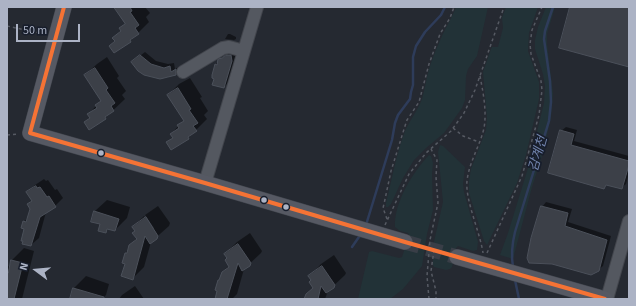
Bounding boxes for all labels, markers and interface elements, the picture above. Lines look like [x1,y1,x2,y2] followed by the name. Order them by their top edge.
[18,16,82,42] scale bar
[23,22,47,39] text: 50 m
[527,135,551,173] water label: 감계천
[96,148,106,158] unlabelled marker
[259,195,269,205] unlabelled marker
[281,202,291,212] unlabelled marker
[16,250,56,290] north arrow
[16,261,32,272] text: N

